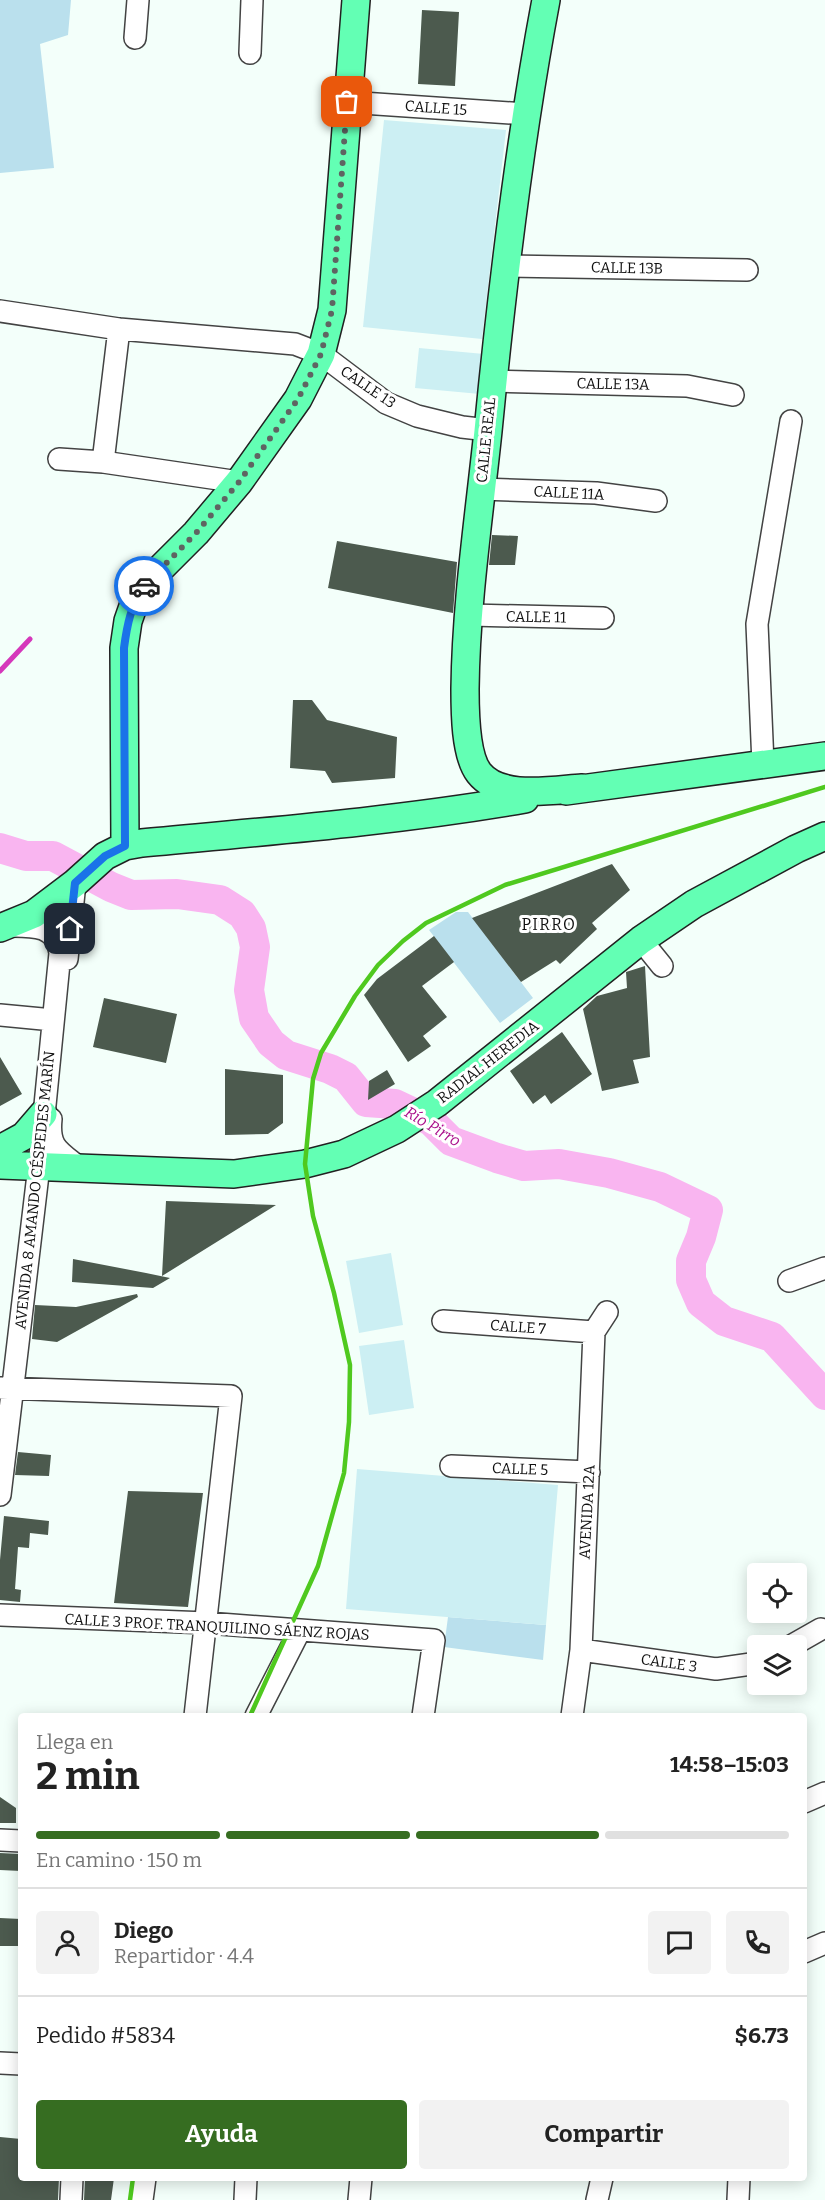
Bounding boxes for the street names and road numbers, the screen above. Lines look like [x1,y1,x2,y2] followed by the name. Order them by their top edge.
[404,97,468,119] street label: CALLE 15
[591,258,663,278] street label: CALLE 13B
[337,362,399,412] street label: CALLE 13
[576,374,650,394] street label: CALLE 13A
[473,396,499,484] street label: CALLE REAL
[533,482,605,504] street label: CALLE 11A
[506,607,566,627] street label: CALLE 11
[434,1017,543,1107] street label: RADIAL HEREDIA
[11,1050,59,1330] street label: AVENIDA 8 AMANDO CÉSPEDES MARÍN
[490,1316,547,1338] street label: CALLE 7
[492,1459,548,1479] street label: CALLE 5
[576,1464,598,1560] street label: AVENIDA 12A
[64,1610,370,1644] street label: CALLE 3 PROF. TRANQUILINO SÁENZ ROJAS
[640,1650,698,1676] street label: CALLE 3

